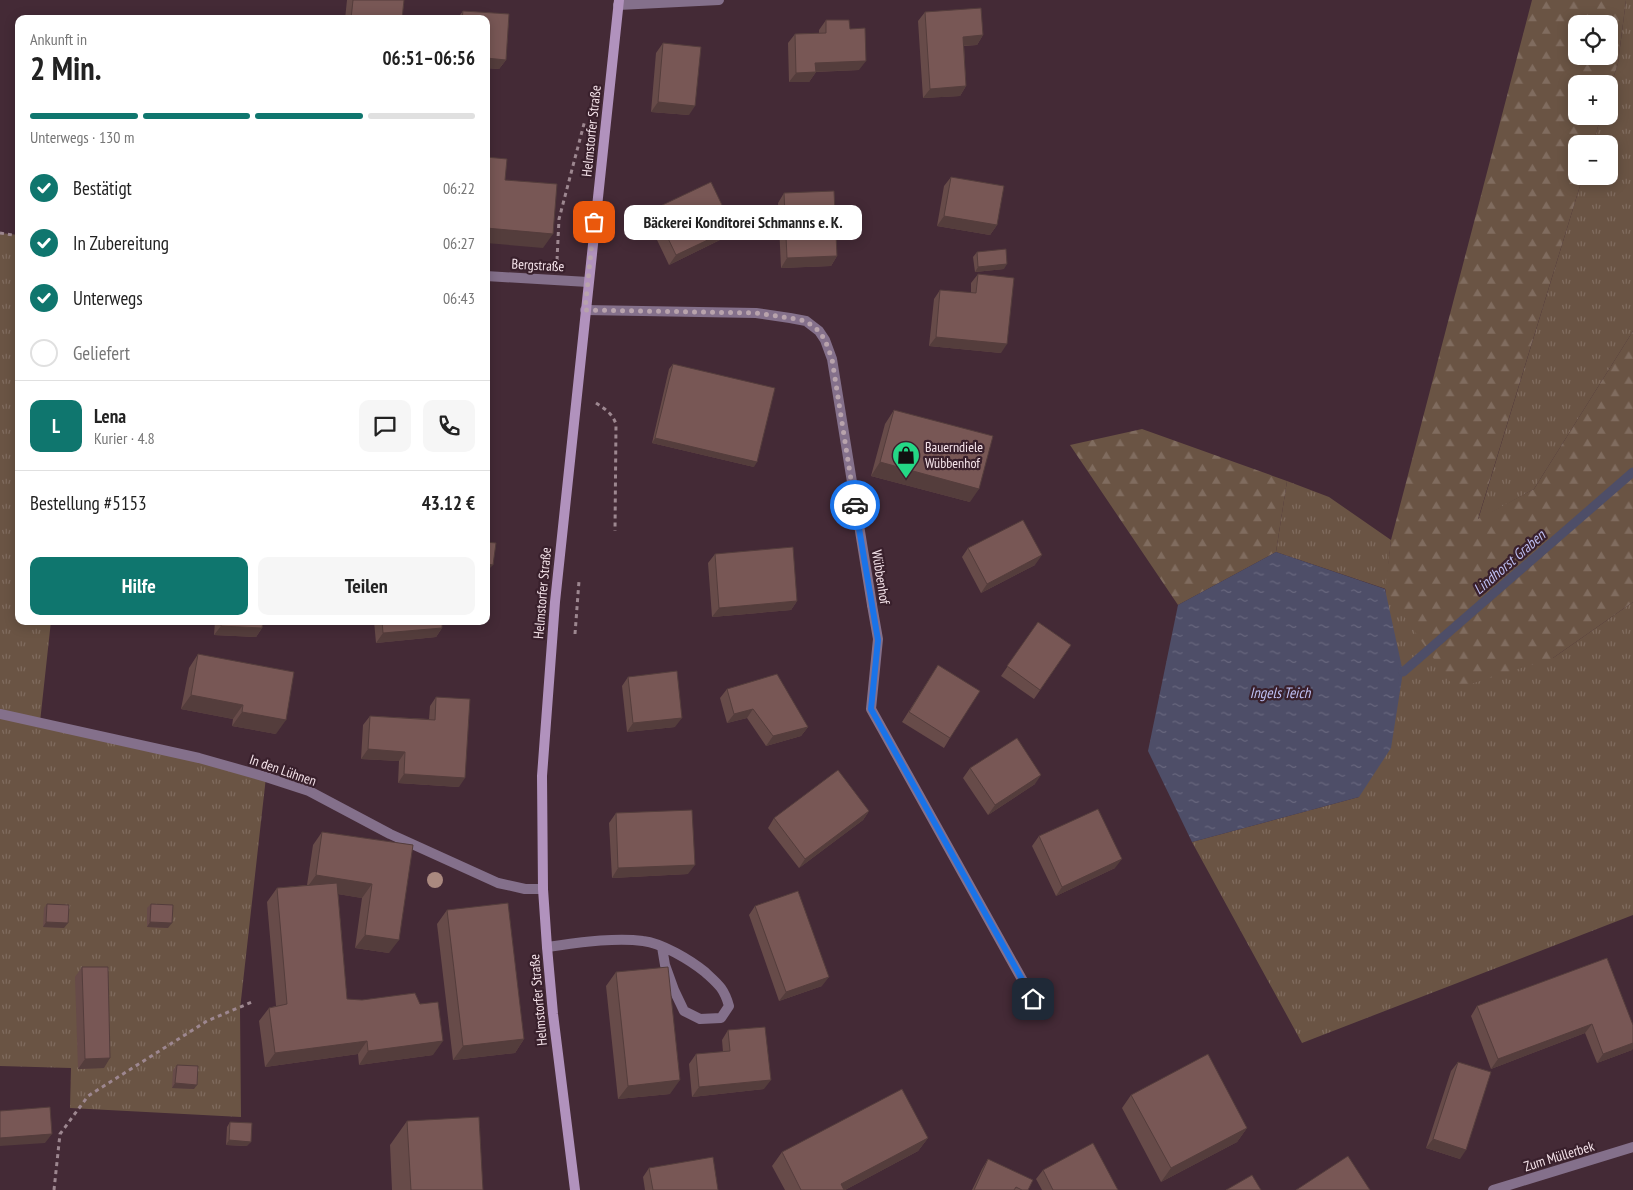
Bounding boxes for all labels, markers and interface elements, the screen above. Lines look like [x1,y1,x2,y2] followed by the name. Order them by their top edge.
[1568,15,1618,185] map controls
[1568,15,1618,65] button: locate
[30,29,87,49] text: Ankunft in
[382,46,475,70] text: 06:51–06:56
[30,47,101,89] text: 2 Min.
[1568,75,1618,125] button: +
[577,84,605,178] street label: Helmstorfer Straße
[30,127,134,147] text: Unterwegs · 130 m
[1568,135,1618,185] button: −
[30,174,58,202] icon: check
[73,176,132,200] text: Bestätigt
[443,178,475,198] text: 06:22
[573,201,615,243] pin
[624,204,862,240] callout: Bäckerei Konditorei Schmanns e. K.
[580,208,608,236] icon: bag
[643,212,843,232] text: Bäckerei Konditorei Schmanns e. K.
[30,229,58,257] icon: check
[73,231,169,255] text: In Zubereitung
[443,233,475,253] text: 06:27
[511,255,565,275] street label: Bergstraße
[30,284,58,312] icon: check
[73,286,143,310] text: Unterwegs
[443,288,475,308] text: 06:43
[73,341,130,365] text: Geliefert
[359,400,411,452] button: chat
[423,400,475,452] button: phone
[94,404,126,428] text: Lena
[52,414,60,438] text: L
[94,428,155,448] text: Kurier · 4.8
[925,438,983,472] place label: Bauerndiele Wübbenhof
[891,440,921,479] shop icon: Bauerndiele Wübbenhof
[830,480,880,530] courier
[30,491,147,515] text: Bestellung #5153
[422,491,475,515] text: 43.12 €
[841,491,869,519] icon: car
[1469,525,1550,598] water label: Lindhorst Graben
[529,546,555,640] street label: Helmstorfer Straße
[868,548,894,606] street label: Wübbenhof
[30,557,248,615] button: Hilfe
[258,557,475,615] button: Teilen
[1250,683,1312,702] water label: Ingels Teich
[247,750,319,790] street label: In den Lühnen
[525,953,551,1047] street label: Helmstorfer Straße
[1012,978,1054,1020] pin
[1019,985,1047,1013] icon: home
[1522,1137,1597,1175] street label: Zum Müllerbek

